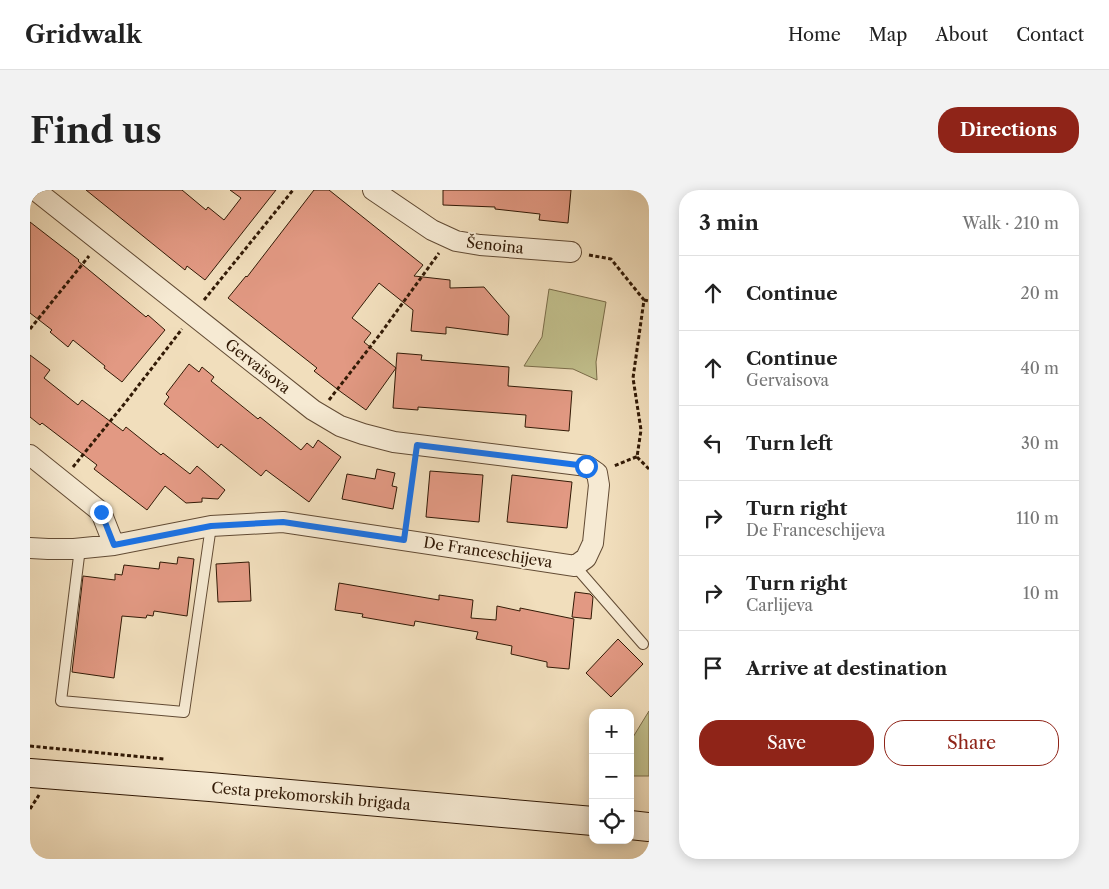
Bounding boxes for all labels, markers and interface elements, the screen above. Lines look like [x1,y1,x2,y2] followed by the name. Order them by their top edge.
[25,20,142,49] text: Gridwalk
[788,24,841,46] text: Home
[869,24,907,46] text: Map
[935,24,988,46] text: About
[1016,24,1084,46] text: Contact
[938,107,1079,153] button: Directions
[30,109,162,152] text: Find us
[699,210,759,235] text: 3 min
[963,213,1059,233] text: Walk · 210 m
[465,233,525,257] street label: Šenoina
[699,279,727,307] icon: ahead
[746,282,838,305] text: Continue
[1020,283,1059,303] text: 20 m
[221,335,295,398] street label: Gervaisova
[746,347,838,370] text: Continue
[699,354,727,382] icon: ahead
[1020,358,1059,378] text: 40 m
[746,370,829,390] text: Gervaisova
[699,429,727,457] icon: left
[746,432,833,455] text: Turn left
[1021,433,1059,453] text: 30 m
[575,455,598,478] route start
[746,497,847,520] text: Turn right
[90,501,113,524] route end
[699,504,727,532] icon: right
[1016,508,1059,528] text: 110 m
[746,520,885,540] text: De Franceschijeva
[422,532,554,572] street label: De Franceschijeva
[746,572,847,595] text: Turn right
[699,579,727,607] icon: right
[1023,583,1059,603] text: 10 m
[746,595,813,615] text: Carlijeva
[699,654,727,682] icon: arrive
[746,657,947,680] text: Arrive at destination
[589,709,634,844] map controls
[589,709,634,754] button: +
[699,720,874,766] button: Save
[884,720,1059,766] button: Share
[589,754,634,799] button: −
[211,778,411,814] street label: Cesta prekomorskih brigada
[589,799,634,844] button: locate

